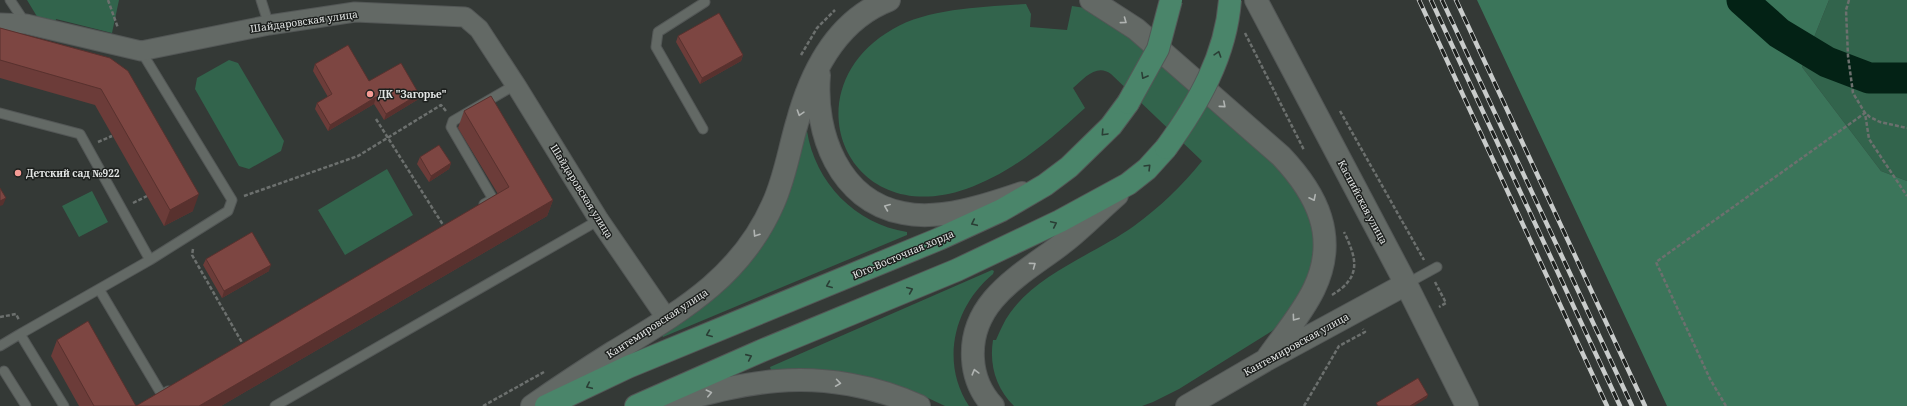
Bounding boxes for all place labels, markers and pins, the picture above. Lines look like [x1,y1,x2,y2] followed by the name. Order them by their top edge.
[378,87,447,101] place label: ДК "Загорье"
[365,89,375,99] marker: ДК "Загорье"
[26,166,120,180] place label: Детский сад №922
[13,168,23,178] marker: Детский сад №922

